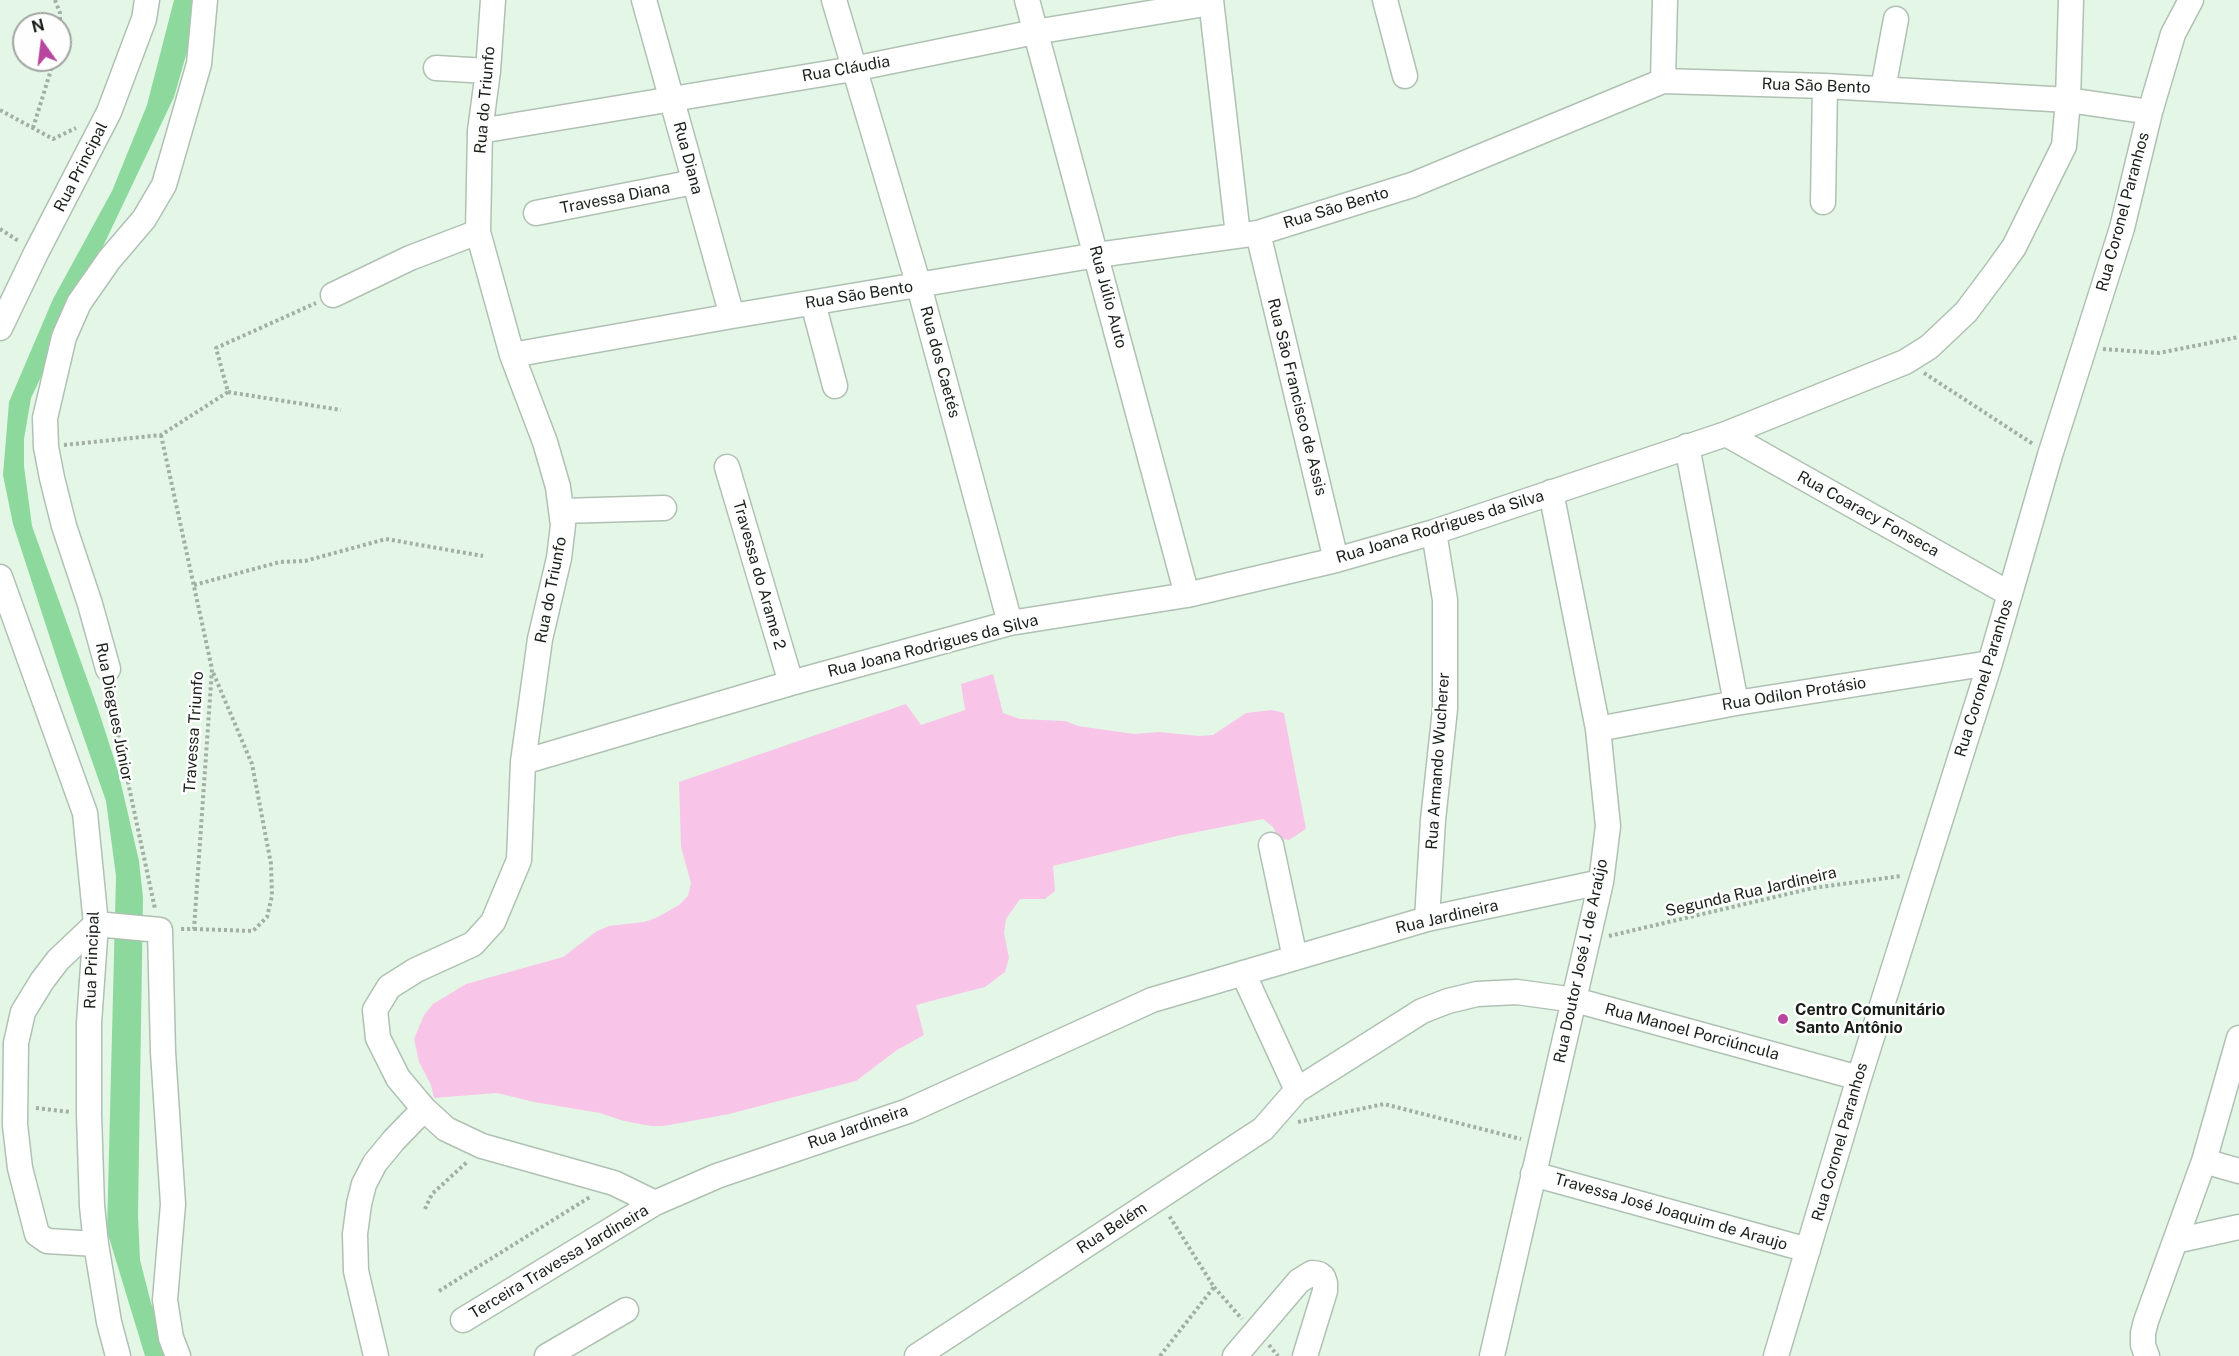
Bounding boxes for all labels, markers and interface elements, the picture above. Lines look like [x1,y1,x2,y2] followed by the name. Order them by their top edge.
[12,12,72,72] north arrow
[30,15,46,37] text: N
[471,45,499,155] street label: Rua do Triunfo
[800,52,892,86] street label: Rua Cláudia
[1761,75,1871,97] street label: Rua São Bento
[50,119,112,215] street label: Rua Principal
[669,119,707,197] street label: Rua Diana
[2092,130,2154,294] street label: Rua Coronel Paranhos
[559,178,671,218] street label: Travessa Diana
[1281,183,1391,233] street label: Rua São Bento
[1085,244,1131,350] street label: Rua Júlio Auto
[804,277,914,313] street label: Rua São Bento
[1263,296,1331,498] street label: Rua São Francisco de Assis
[916,304,964,420] street label: Rua dos Caetés
[1794,467,1942,561] street label: Rua Coaracy Fonseca
[1334,486,1546,568] street label: Rua Joana Rodrigues da Silva
[728,498,790,652] street label: Travessa do Arame 2
[531,535,571,645] street label: Rua do Triunfo
[1951,597,2017,759] street label: Rua Coronel Paranhos
[826,611,1040,681] street label: Rua Joana Rodrigues da Silva
[91,641,137,783] street label: Rua Diegues Júnior
[180,670,208,794] street label: Travessa Triunfo
[1422,672,1454,850] street label: Rua Armando Wucherer
[1721,673,1867,715] street label: Rua Odilon Protásio
[1550,857,1612,1065] street label: Rua Doutor José J. de Araújo
[1664,863,1838,921] street label: Segunda Rua Jardineira
[1394,896,1500,938] street label: Rua Jardineira
[81,911,103,1009] street label: Rua Principal
[1603,999,1781,1065] street label: Rua Manoel Porciúncula
[1795,1000,1945,1038] place label: Centro Comunitário Santo Antônio
[1776,1012,1790,1026] marker: Centro Comunitário Santo Antônio
[1808,1060,1872,1224] street label: Rua Coronel Paranhos
[805,1101,911,1153] street label: Rua Jardineira
[1552,1169,1790,1255] street label: Travessa José Joaquim de Araujo
[1073,1198,1151,1258] street label: Rua Belém
[466,1201,652,1323] street label: Terceira Travessa Jardineira

